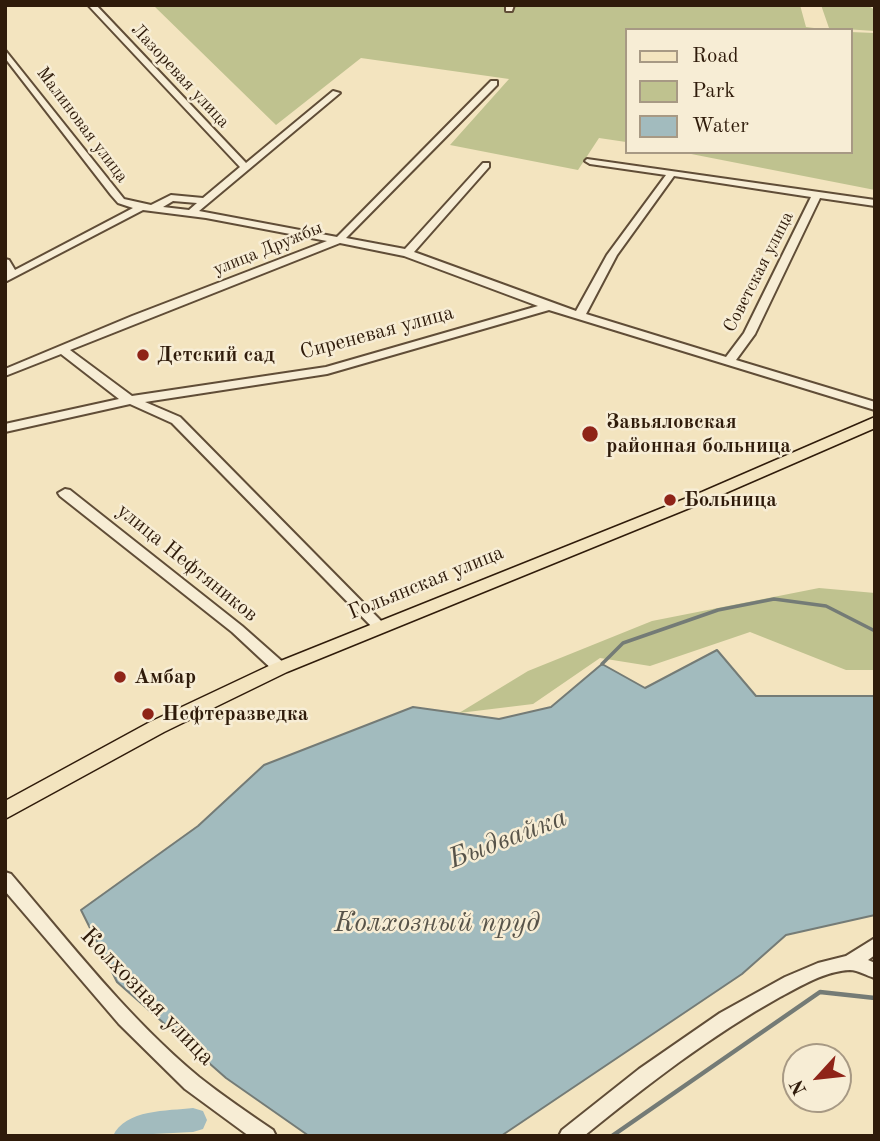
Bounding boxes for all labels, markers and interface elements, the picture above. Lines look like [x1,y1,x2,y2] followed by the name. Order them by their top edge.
[126,19,234,133] street label: Лазоревая улица
[624,28,852,154] legend
[692,46,739,67] text: Road
[31,63,133,187] street label: Малиновая улица
[692,81,735,102] text: Park
[692,116,749,137] text: Water
[719,208,799,336] street label: Советская улица
[210,217,326,281] street label: улица Дружбы
[297,300,457,366] street label: Сиреневая улица
[157,342,275,368] place label: Детский сад
[135,347,151,363] marker: Детский сад
[606,409,791,459] place label: Завьяловская районная больница
[580,424,600,444] marker: Завьяловская районная больница
[684,487,777,513] place label: Больница
[662,492,678,508] marker: Больница
[111,498,263,628] street label: улица Нефтяников
[344,540,508,626] street label: Гольянская улица
[134,664,196,690] place label: Амбар
[112,669,128,685] marker: Амбар
[162,701,309,727] place label: Нефтеразведка
[140,706,156,722] marker: Нефтеразведка
[444,801,572,877] water label: Быдвайка
[334,907,540,941] water label: Колхозный пруд
[74,922,220,1072] street label: Колхозная улица
[782,1043,852,1113] north arrow
[788,1076,811,1098] text: N

